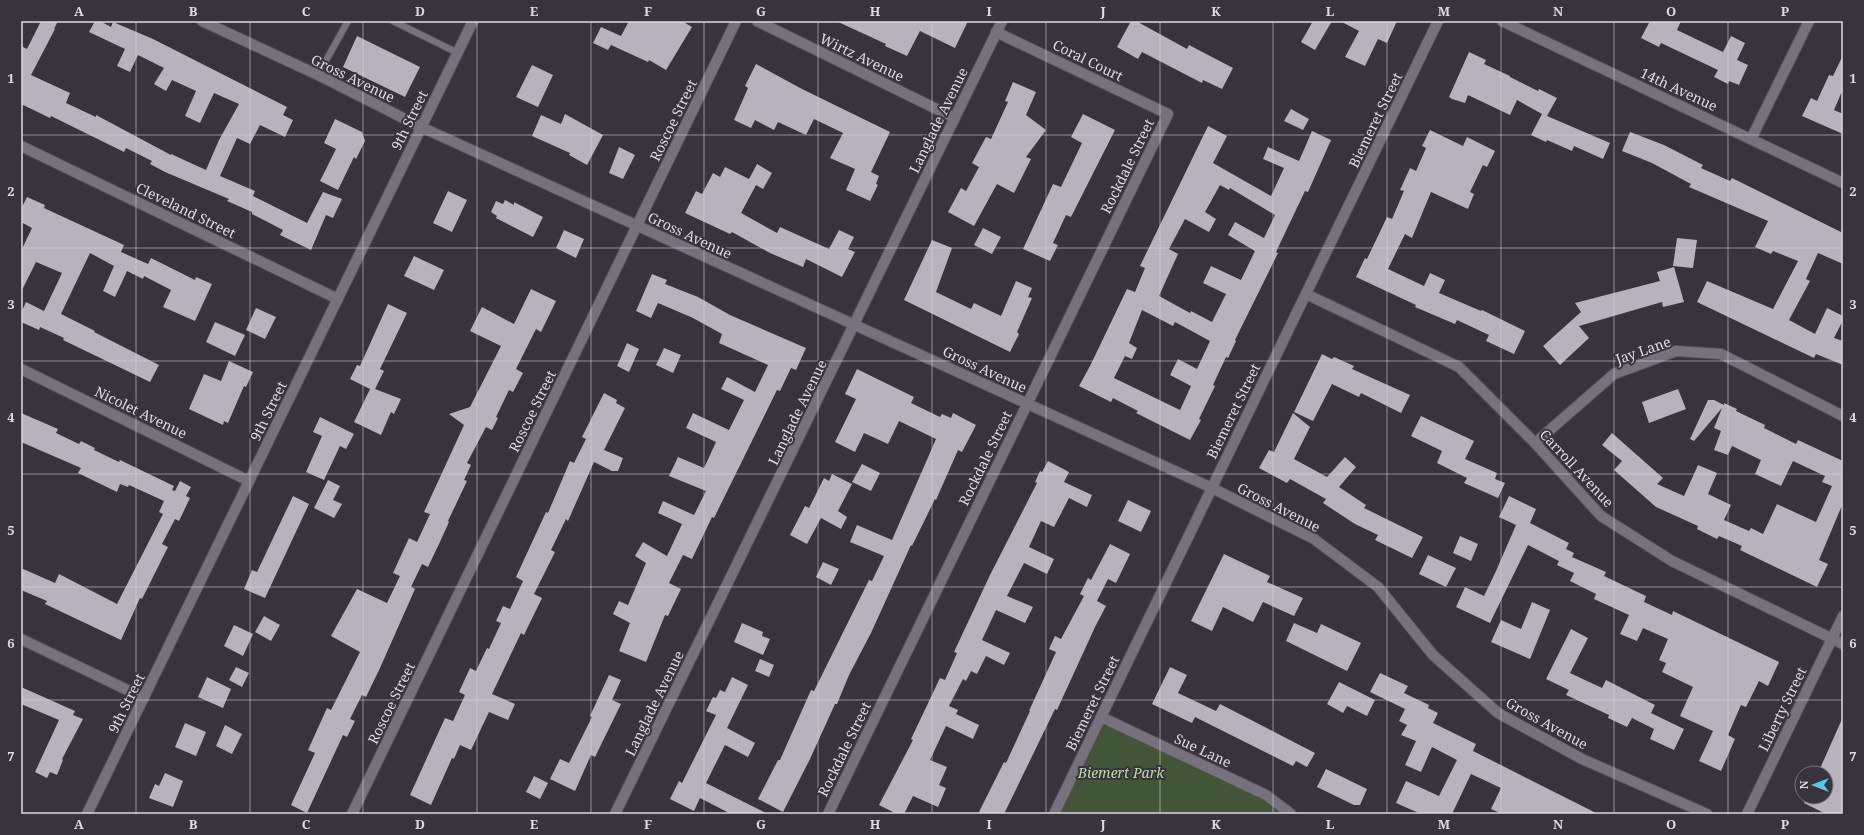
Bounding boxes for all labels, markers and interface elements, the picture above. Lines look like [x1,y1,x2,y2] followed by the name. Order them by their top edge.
[74,2,84,20] text: A
[189,2,198,20] text: B
[302,2,311,20] text: C
[415,2,425,20] text: D
[530,2,539,20] text: E
[644,2,652,20] text: F
[756,2,766,20] text: G
[870,2,881,20] text: H
[986,2,992,20] text: I
[1099,2,1106,20] text: J
[1211,2,1221,20] text: K
[1326,2,1335,20] text: L
[1438,2,1451,20] text: M
[1553,2,1564,20] text: N
[1666,2,1676,20] text: O
[1781,2,1790,20] text: P
[817,28,907,86] street label: Wirtz Avenue
[1050,35,1126,85] street label: Coral Court
[308,50,398,106] street label: Gross Avenue
[1637,63,1721,115] street label: 14th Avenue
[904,64,972,176] street label: Langlade Avenue
[7,69,15,87] text: 1
[1344,69,1406,171] street label: Biemeret Street
[1849,69,1857,87] text: 1
[645,76,701,164] street label: Roscoe Street
[386,87,432,153] street label: 9th Street
[1096,115,1158,216] street label: Rockdale Street
[133,178,239,242] street label: Cleveland Street
[7,182,15,200] text: 2
[1849,182,1857,200] text: 2
[645,207,735,263] street label: Gross Avenue
[7,295,15,313] text: 3
[1849,295,1857,313] text: 3
[1612,332,1673,369] street label: Jay Lane
[940,341,1030,397] street label: Gross Avenue
[763,356,831,468] street label: Langlade Avenue
[1202,360,1264,462] street label: Biemeret Street
[504,367,560,455] street label: Roscoe Street
[245,378,291,444] street label: 9th Street
[92,381,190,443] street label: Nicolet Avenue
[954,407,1016,508] street label: Rockdale Street
[7,408,15,426] text: 4
[1849,408,1857,426] text: 4
[1536,425,1618,511] street label: Carroll Avenue
[1234,478,1324,536] street label: Gross Avenue
[7,521,15,539] text: 5
[1849,521,1857,539] text: 5
[7,634,15,652] text: 6
[1849,634,1857,652] text: 6
[620,647,688,759] street label: Langlade Avenue
[1061,652,1123,754] street label: Biemeret Street
[363,659,419,747] street label: Roscoe Street
[1753,664,1811,754] street label: Liberty Street
[103,670,149,736] street label: 9th Street
[1503,693,1591,753] street label: Gross Avenue
[813,698,875,799] street label: Rockdale Street
[1171,729,1235,771] street label: Sue Lane
[7,747,15,765] text: 7
[1849,747,1857,765] text: 7
[1077,763,1165,782] park label: Biemert Park
[1794,765,1834,805] north arrow
[1796,780,1811,789] text: N
[74,815,84,833] text: A
[189,815,198,833] text: B
[302,815,311,833] text: C
[415,815,425,833] text: D
[530,815,539,833] text: E
[644,815,652,833] text: F
[756,815,766,833] text: G
[870,815,881,833] text: H
[986,815,992,833] text: I
[1099,815,1106,833] text: J
[1211,815,1221,833] text: K
[1326,815,1335,833] text: L
[1438,815,1451,833] text: M
[1553,815,1564,833] text: N
[1666,815,1676,833] text: O
[1781,815,1790,833] text: P

